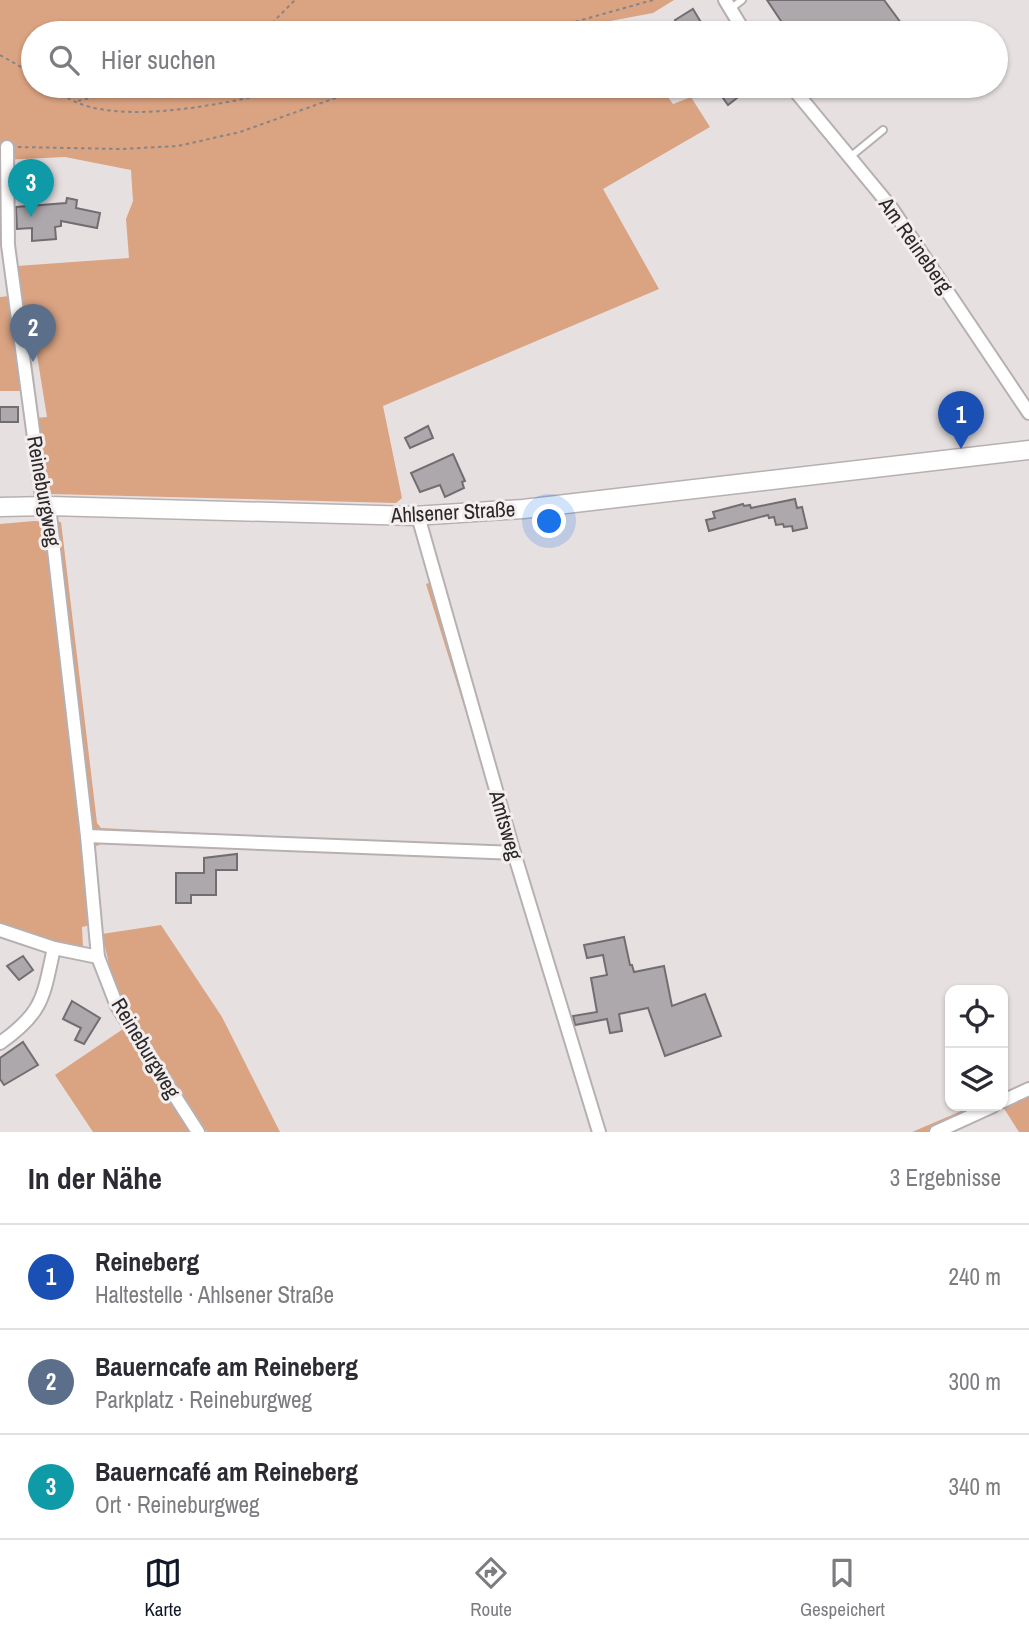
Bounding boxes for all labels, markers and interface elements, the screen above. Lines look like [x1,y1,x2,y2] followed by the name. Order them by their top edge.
[21,21,1008,98] search box
[45,41,83,79] icon: search
[101,42,216,77] text: Hier suchen
[8,159,54,217] pin: 3
[872,190,960,299] street label: Am Reineberg
[10,304,56,362] pin: 2
[938,391,984,449] pin: 1
[20,433,68,549] street label: Reineburgweg
[389,494,516,530] street label: Ahlsener Straße
[532,504,566,538] your location
[482,786,530,863] street label: Amtsweg
[945,985,1008,1111] map controls
[945,985,1008,1048] button: locate
[105,993,187,1104] street label: Reineburgweg
[945,1048,1008,1111] button: layers
[28,1158,162,1198] text: In der Nähe
[890,1162,1001,1193] text: 3 Ergebnisse
[95,1244,199,1279] text: Reineberg
[46,1261,56,1292] text: 1
[949,1261,1001,1292] text: 240 m
[95,1279,334,1310] text: Haltestelle · Ahlsener Straße
[95,1349,358,1384] text: Bauerncafe am Reineberg
[46,1366,56,1397] text: 2
[949,1366,1001,1397] text: 300 m
[95,1384,312,1415] text: Parkplatz · Reineburgweg
[95,1454,358,1489] text: Bauerncafé am Reineberg
[46,1471,56,1502] text: 3
[949,1471,1001,1502] text: 340 m
[95,1489,260,1520] text: Ort · Reineburgweg
[144,1554,182,1622] tab: Karte
[470,1554,512,1622] tab: Route
[800,1554,885,1622] tab: Gespeichert

